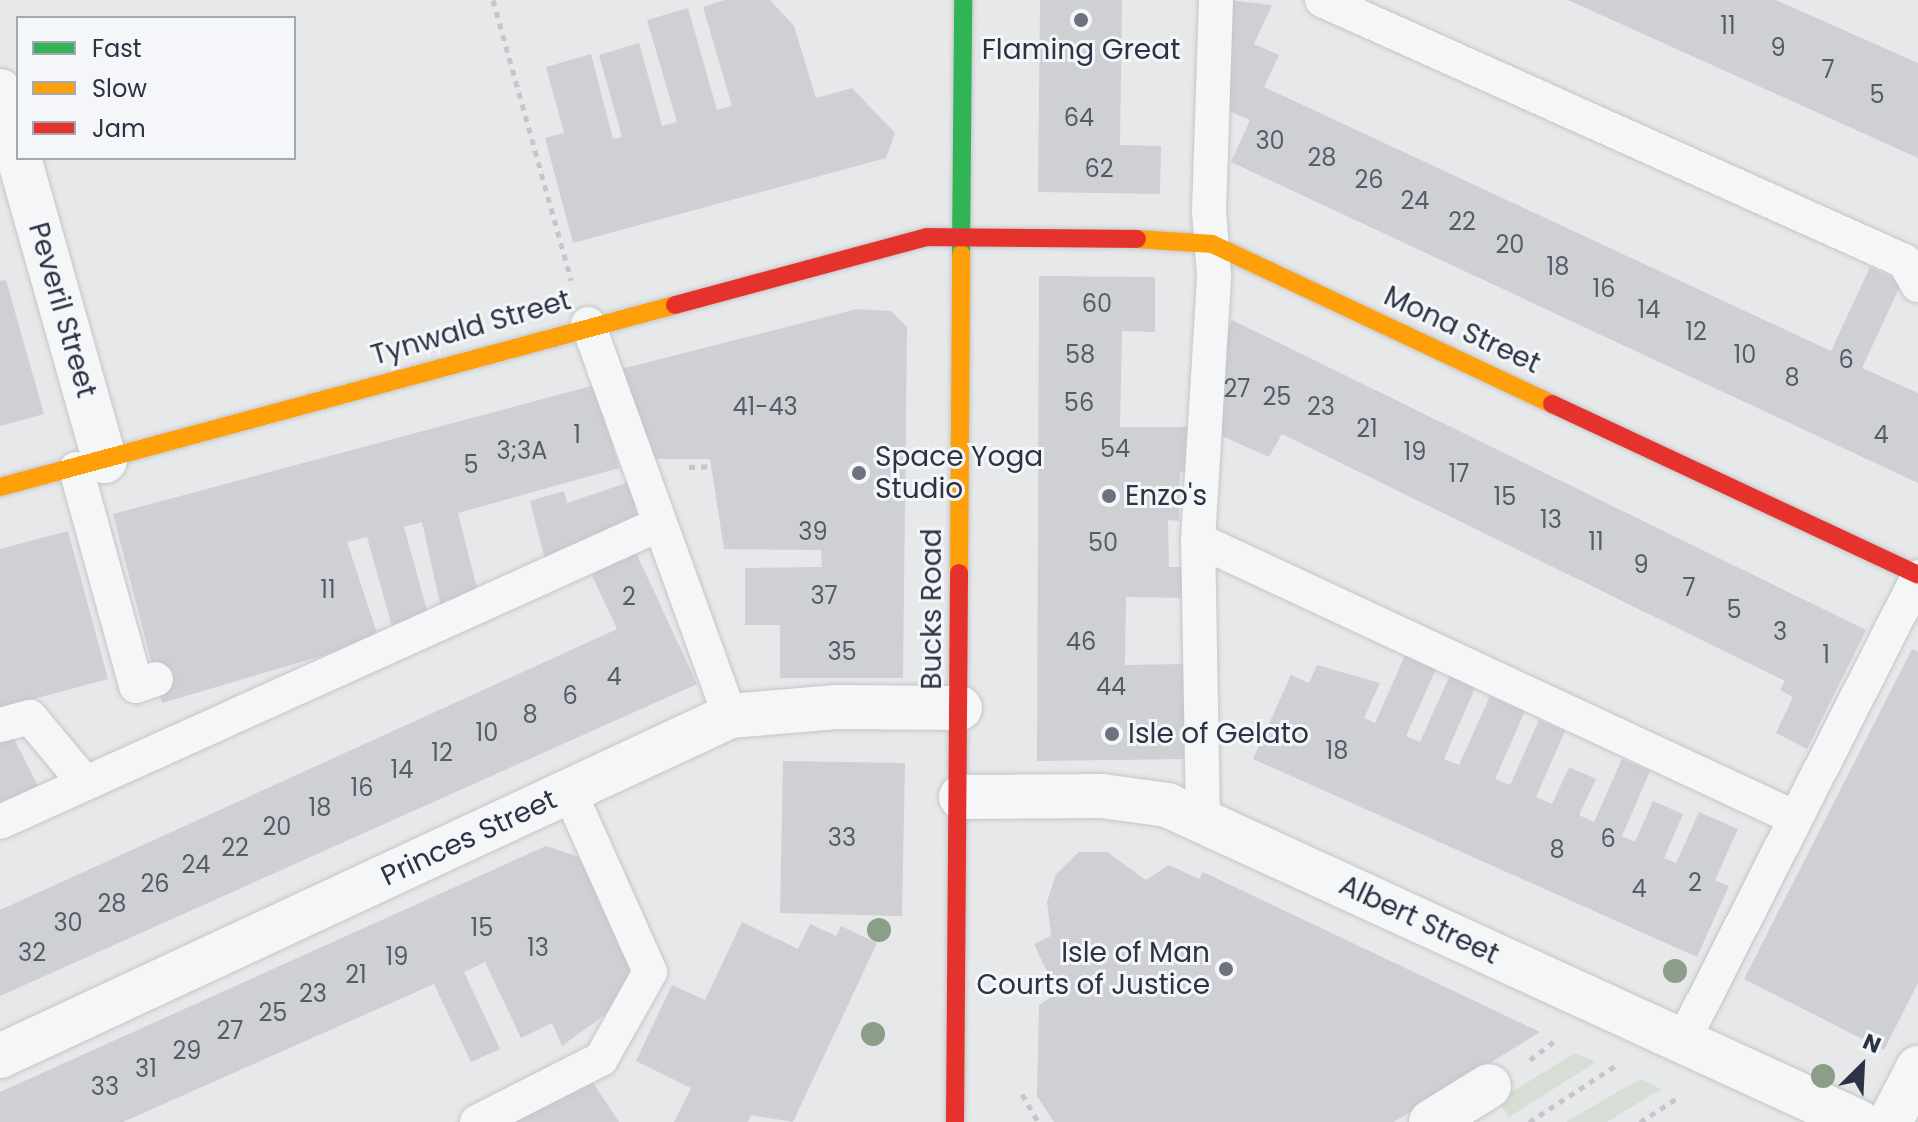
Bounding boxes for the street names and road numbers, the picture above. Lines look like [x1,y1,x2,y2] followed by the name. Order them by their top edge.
[21,219,103,401] street label: Peveril Street
[1379,279,1545,381] street label: Mona Street
[367,283,575,373] street label: Tynwald Street
[915,528,949,690] street label: Bucks Road
[376,783,562,893] street label: Princes Street
[1334,868,1504,972] street label: Albert Street

